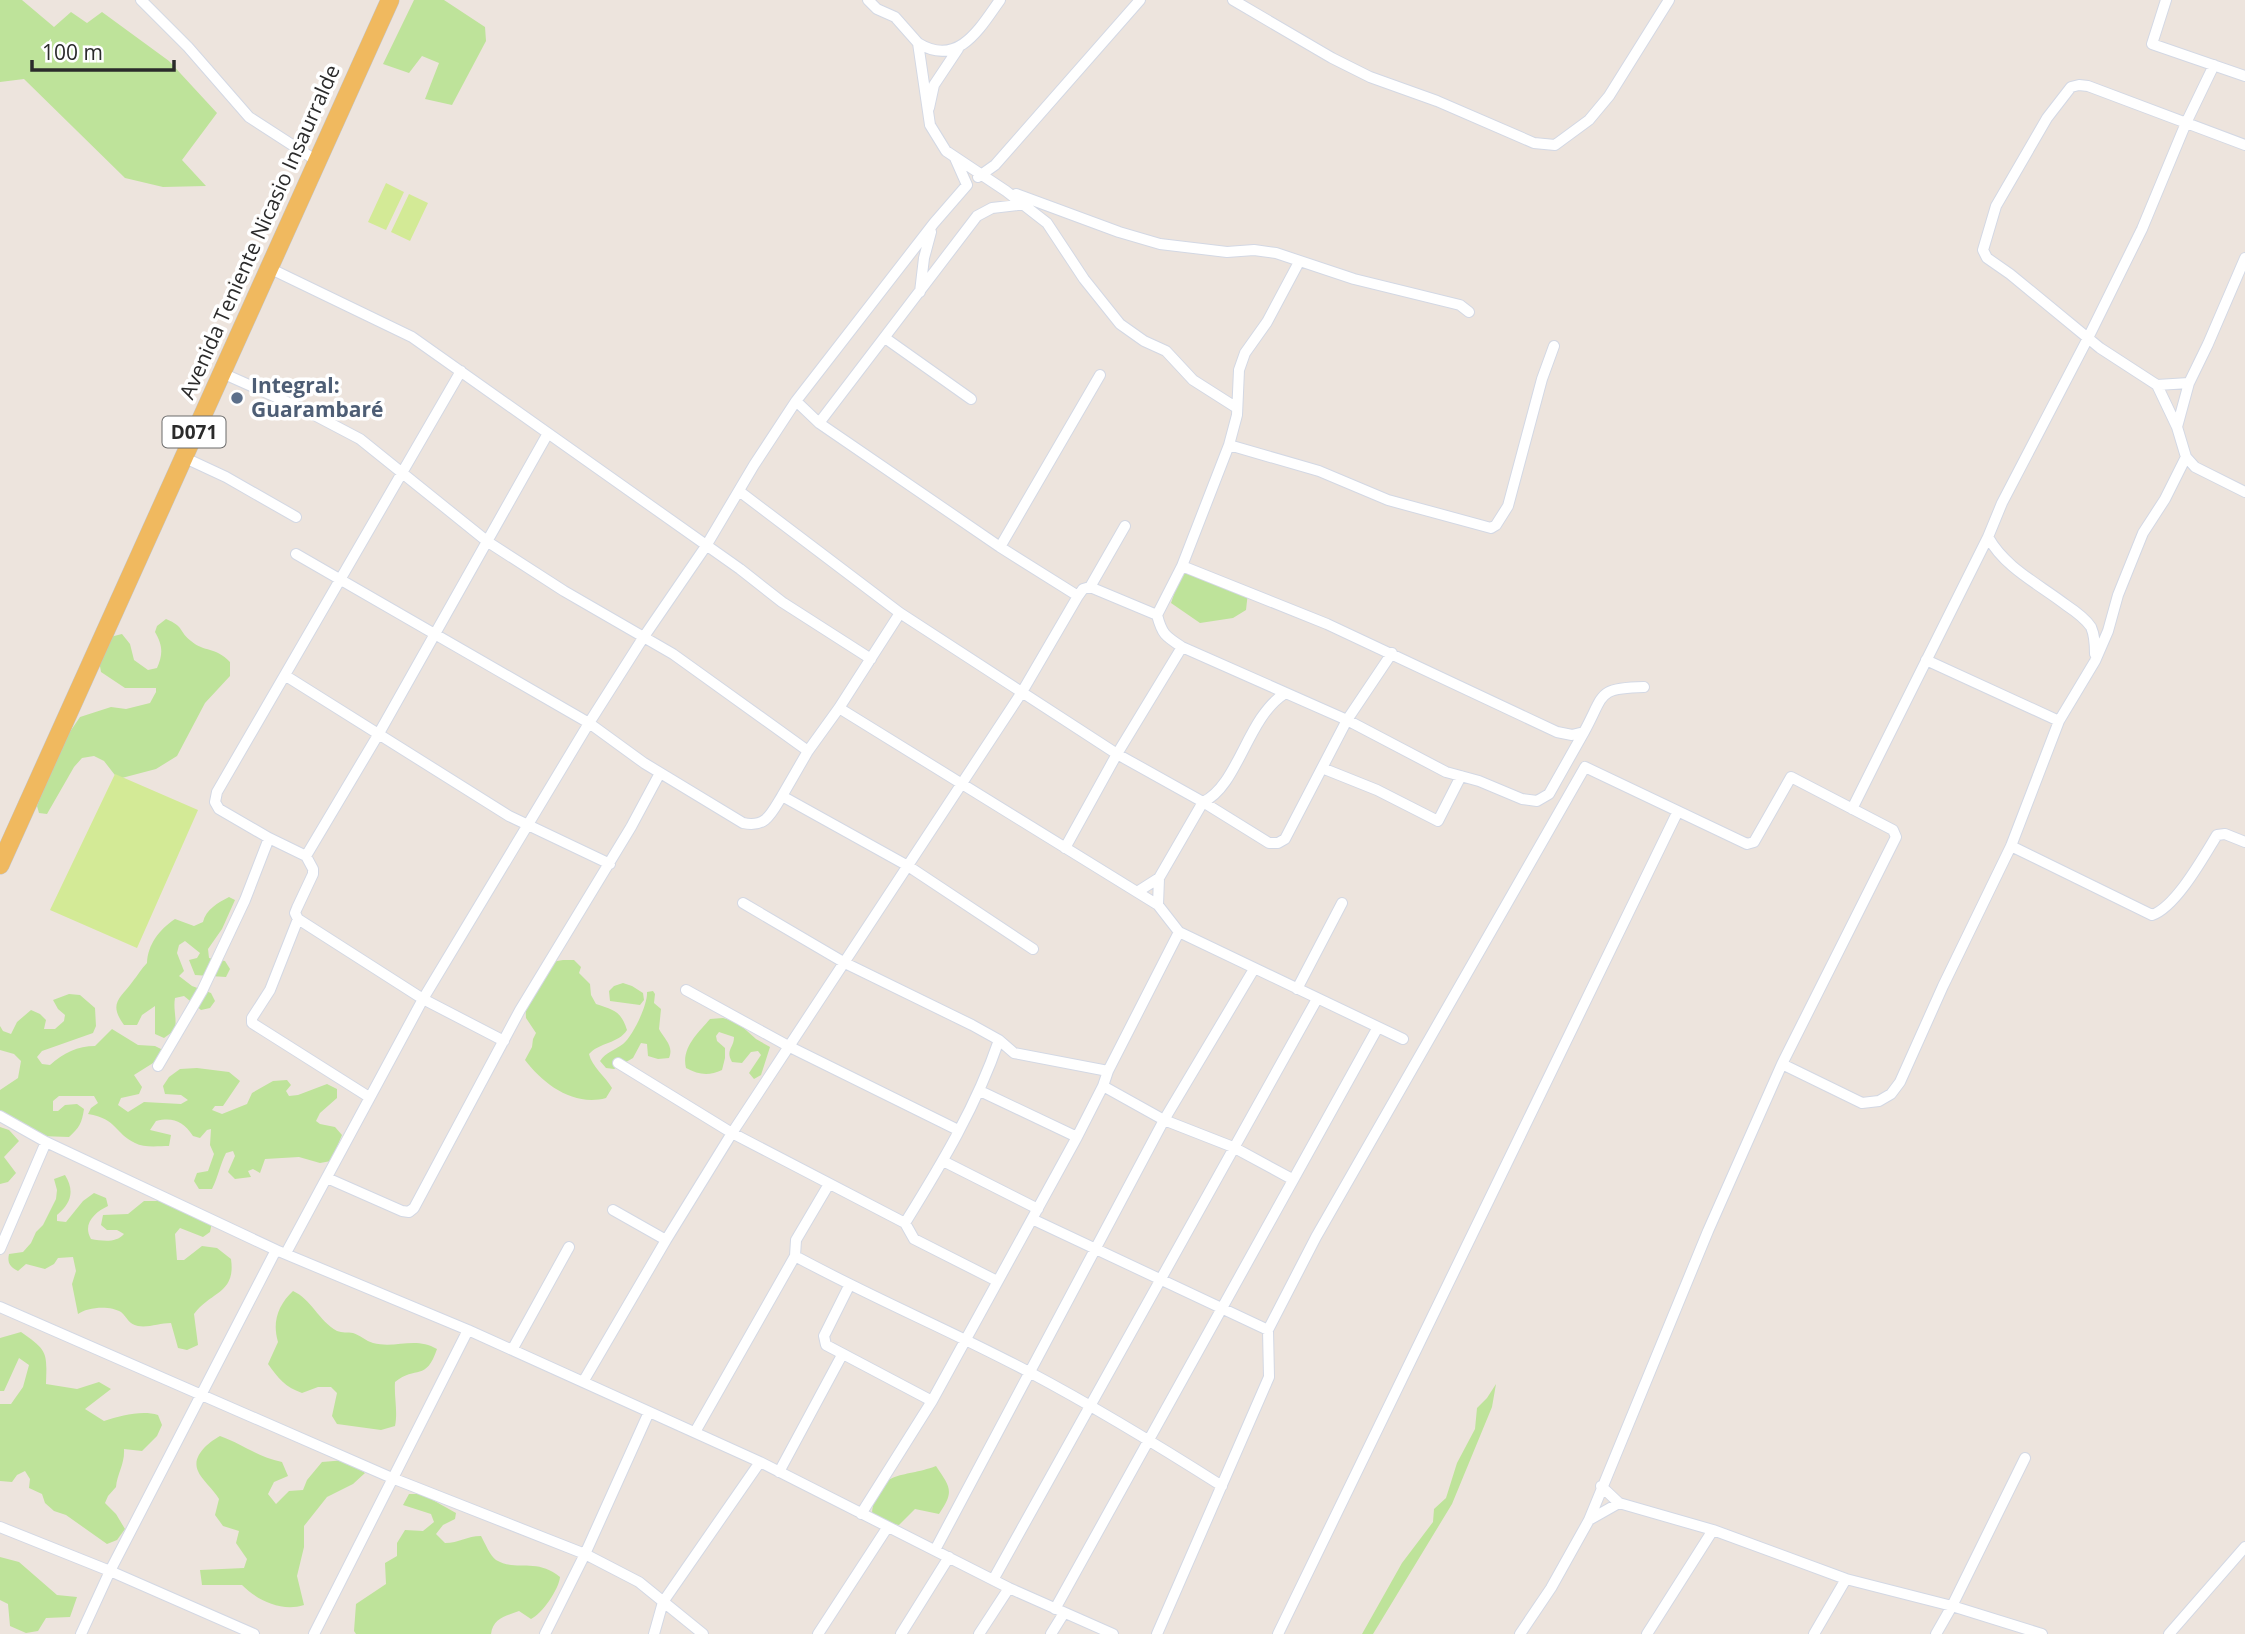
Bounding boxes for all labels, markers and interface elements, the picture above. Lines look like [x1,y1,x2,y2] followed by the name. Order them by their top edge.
[32,28,173,72] scale bar
[42,38,103,66] text: 100 m
[172,60,346,403] street label: Avenida Teniente Nicasio Insaurralde
[251,371,383,423] place label: Integral: Guarambaré
[229,390,245,406] marker: Integral: Guarambaré
[162,416,226,448] road number: D071

